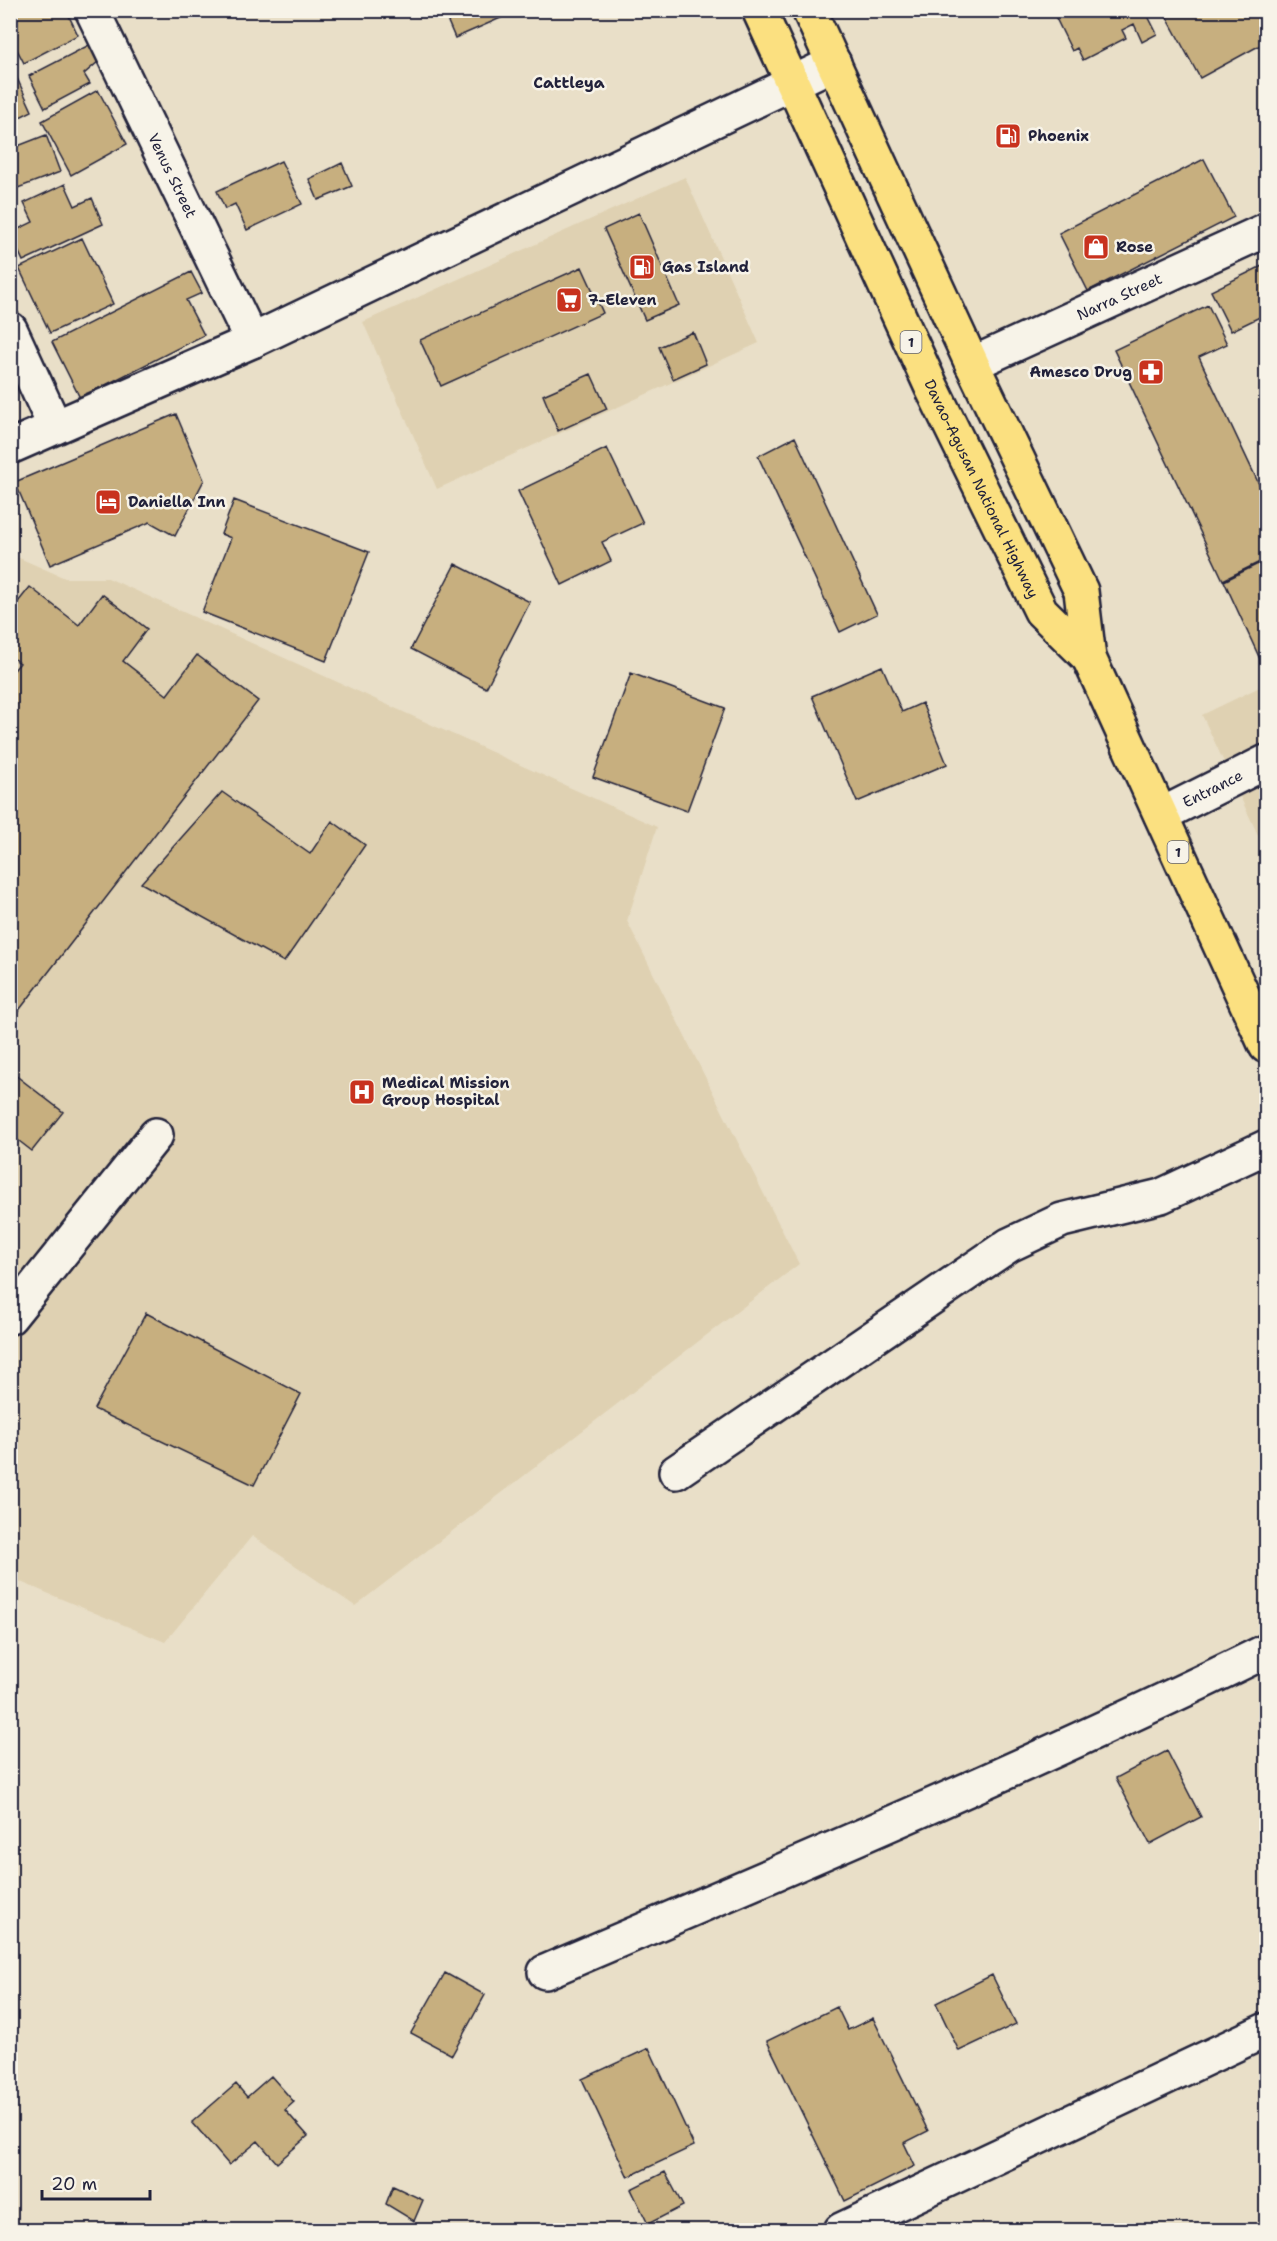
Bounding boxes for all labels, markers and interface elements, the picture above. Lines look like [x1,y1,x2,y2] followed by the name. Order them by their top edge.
[533,72,605,93] district label: Cattleya
[993,121,1023,151] fuel station icon: Phoenix
[1028,126,1089,146] place label: Phoenix
[143,130,201,221] street label: Venus Street
[1081,232,1111,262] shop icon: Rose
[1116,237,1153,257] place label: Rose
[627,252,657,282] fuel station icon: Gas Island
[662,257,749,277] place label: Gas Island
[1074,269,1165,325] street label: Narra Street
[554,285,584,315] supermarket icon: 7-Eleven
[588,290,657,310] place label: 7-Eleven
[900,331,922,353] road number: 1
[1136,357,1166,387] pharmacy icon: Amesco Drug
[1030,362,1132,382] place label: Amesco Drug
[919,376,1043,602] street label: Davao-Agusan National Highway
[93,487,123,517] hotel icon: Daniella Inn
[128,492,225,512] place label: Daniella Inn
[1179,765,1246,812] street label: Entrance
[1168,841,1188,863] road number: 1
[382,1073,510,1110] place label: Medical Mission Group Hospital
[347,1077,377,1107] hospital icon: Medical Mission Group Hospital
[42,2163,150,2201] scale bar
[51,2172,97,2196] text: 20 m

